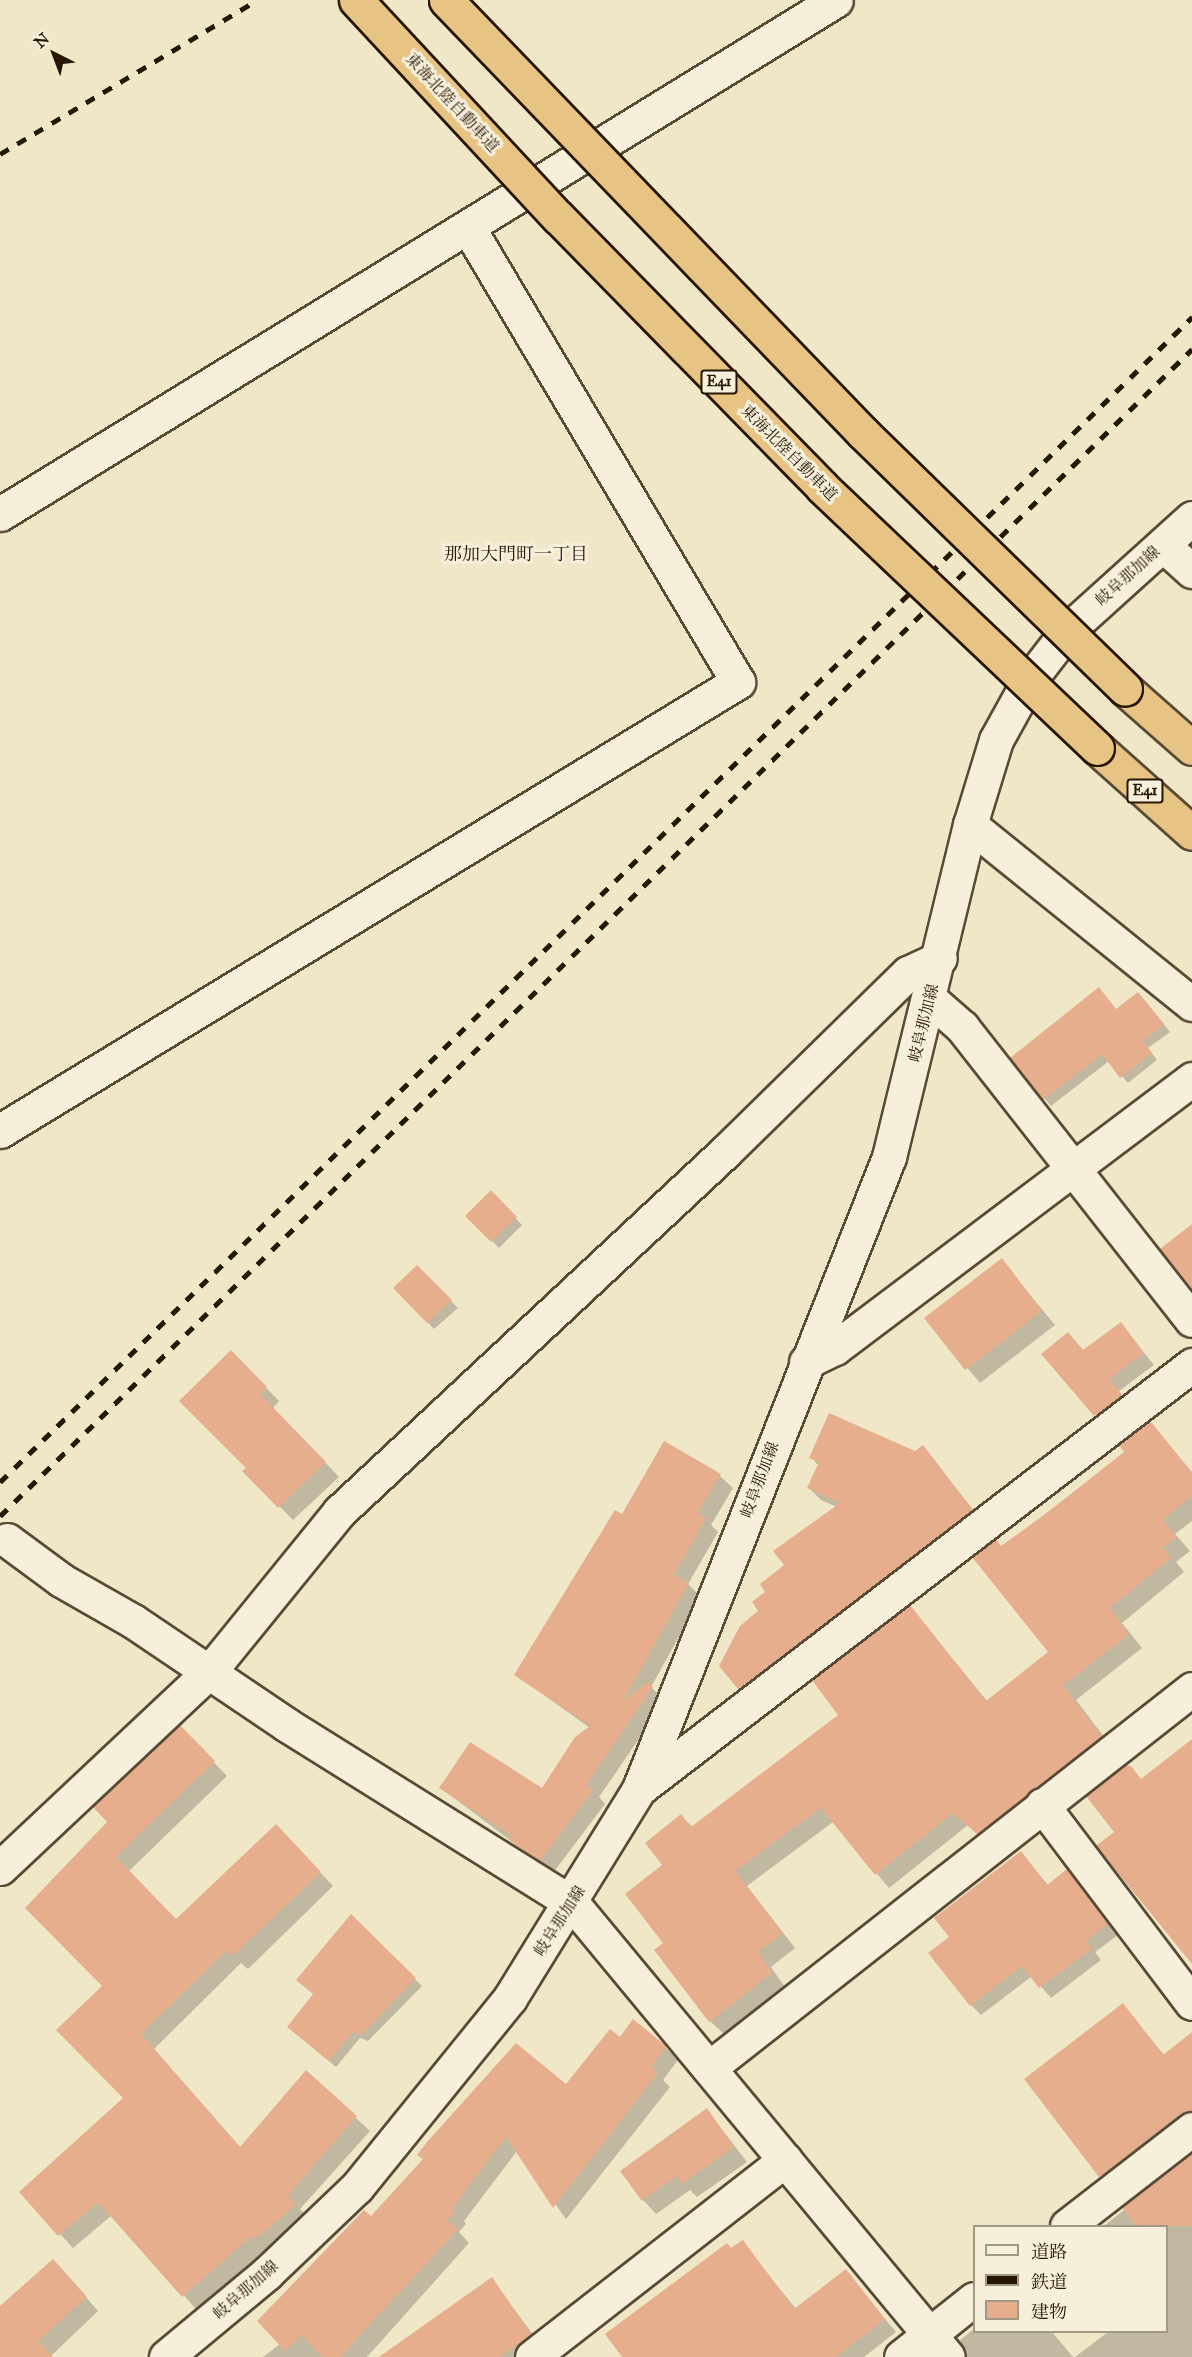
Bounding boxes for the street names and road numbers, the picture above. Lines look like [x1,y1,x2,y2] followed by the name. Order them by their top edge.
[401,50,503,156] street label: 東海北陸自動車道
[700,370,738,394] road number: E41
[737,401,841,505] street label: 東海北陸自動車道
[1092,542,1164,610] street label: 岐阜那加線
[1126,779,1164,803] road number: E41
[905,982,943,1064] street label: 岐阜那加線
[737,1439,783,1521] street label: 岐阜那加線
[530,1882,590,1960] street label: 岐阜那加線
[210,2257,282,2323] street label: 岐阜那加線

